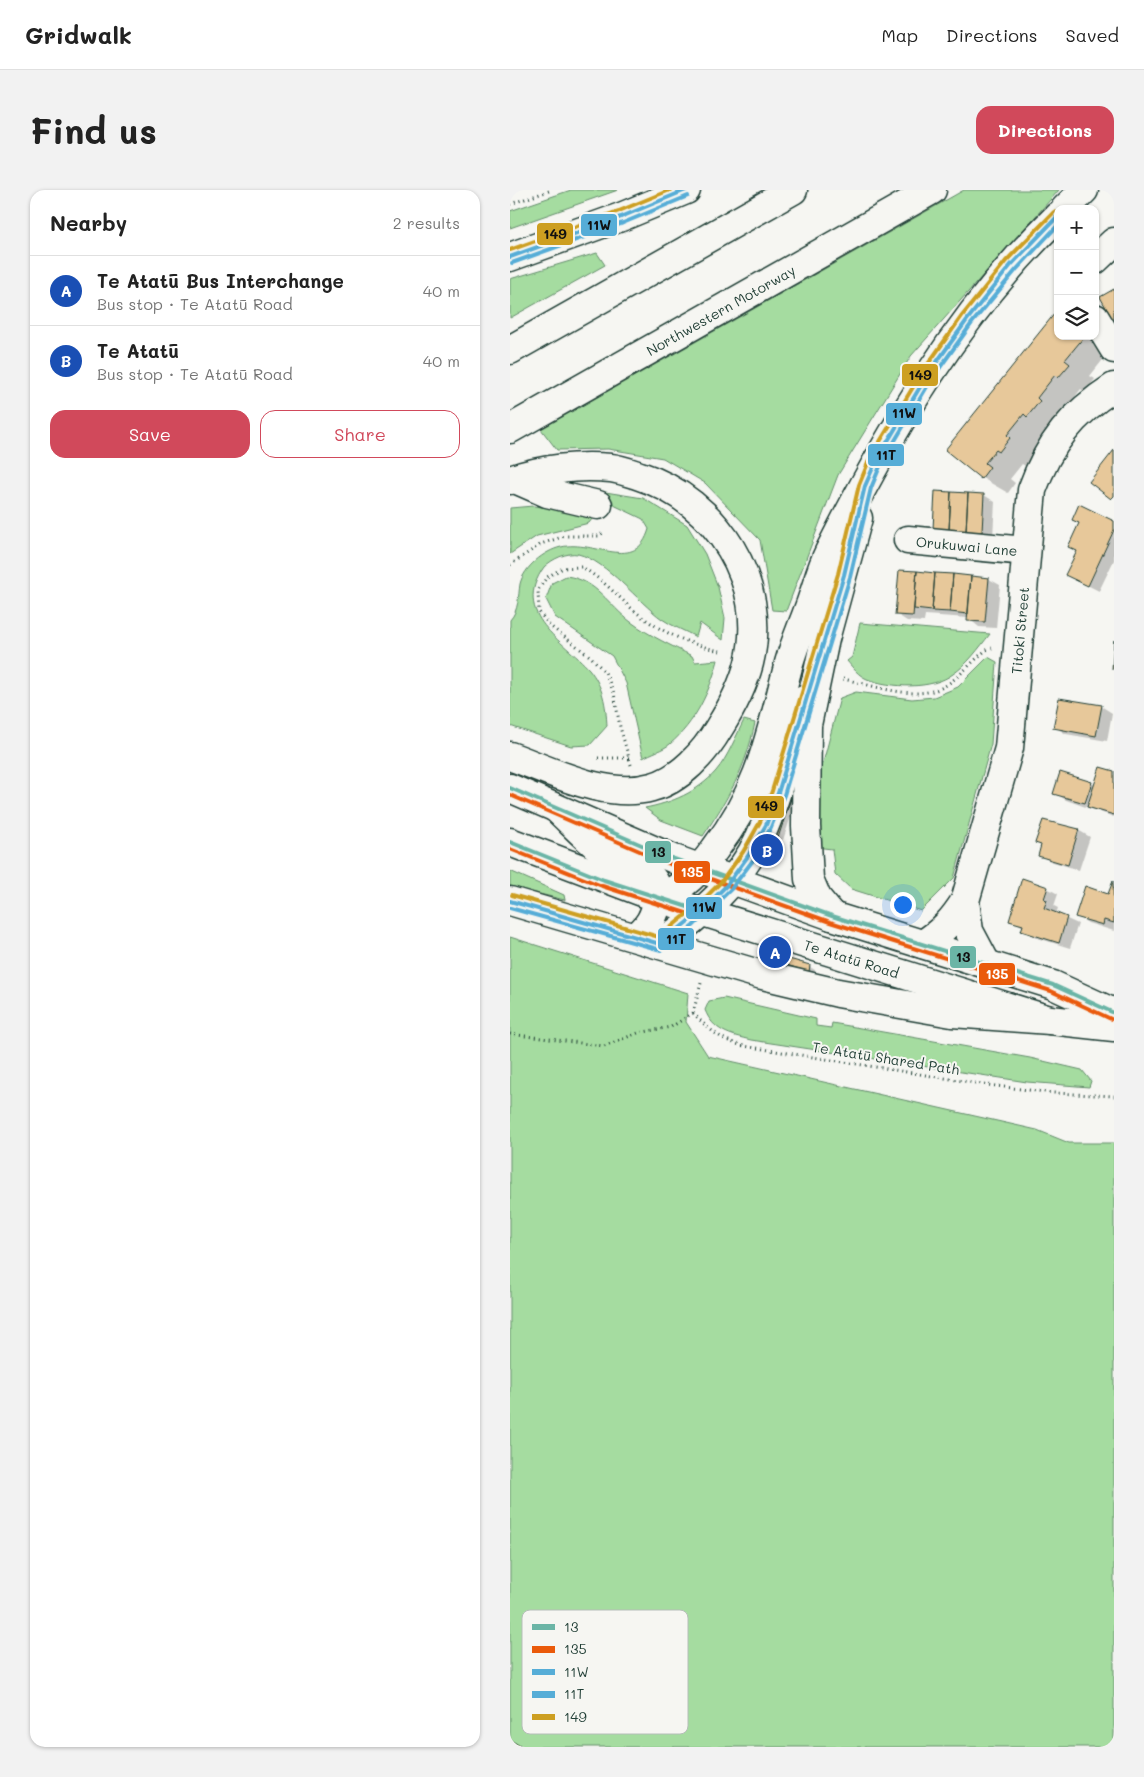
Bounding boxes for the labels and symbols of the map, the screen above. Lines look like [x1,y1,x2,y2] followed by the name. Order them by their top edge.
[580,213,618,237] line badge: 11W
[587,215,611,234] text: 11W
[536,222,574,246] line badge: 149
[543,224,567,243] text: 149
[643,260,798,359] street label: Northwestern Motorway
[901,363,939,387] line badge: 149
[908,365,932,384] text: 149
[885,402,923,426] line badge: 11W
[892,403,916,422] text: 11W
[867,443,905,467] line badge: 11T
[876,445,896,464] text: 11T
[915,531,1018,560] street label: Orukuwai Lane
[1006,586,1033,675] street label: Titoki Street
[747,795,785,819] line badge: 149
[754,796,778,815] text: 149
[751,831,783,869] pin: B
[644,840,672,864] line badge: 13
[651,842,665,861] text: 13
[673,860,711,884] line badge: 135
[681,862,703,881] text: 135
[890,892,916,918] your location
[685,896,723,920] line badge: 11W
[692,897,716,916] text: 11W
[657,927,695,951] line badge: 11T
[666,929,686,948] text: 11T
[759,933,791,971] pin: A
[802,934,902,982] street label: Te Atatū Road
[949,945,977,969] line badge: 13
[956,947,970,966] text: 13
[978,962,1016,986] line badge: 135
[986,964,1008,983] text: 135
[811,1037,961,1079] street label: Te Atatū Shared Path
[522,1610,688,1734] legend
[564,1617,578,1636] text: 13
[564,1639,587,1658] text: 135
[564,1662,589,1681] text: 11W
[564,1684,585,1703] text: 11T
[564,1707,587,1726] text: 149

